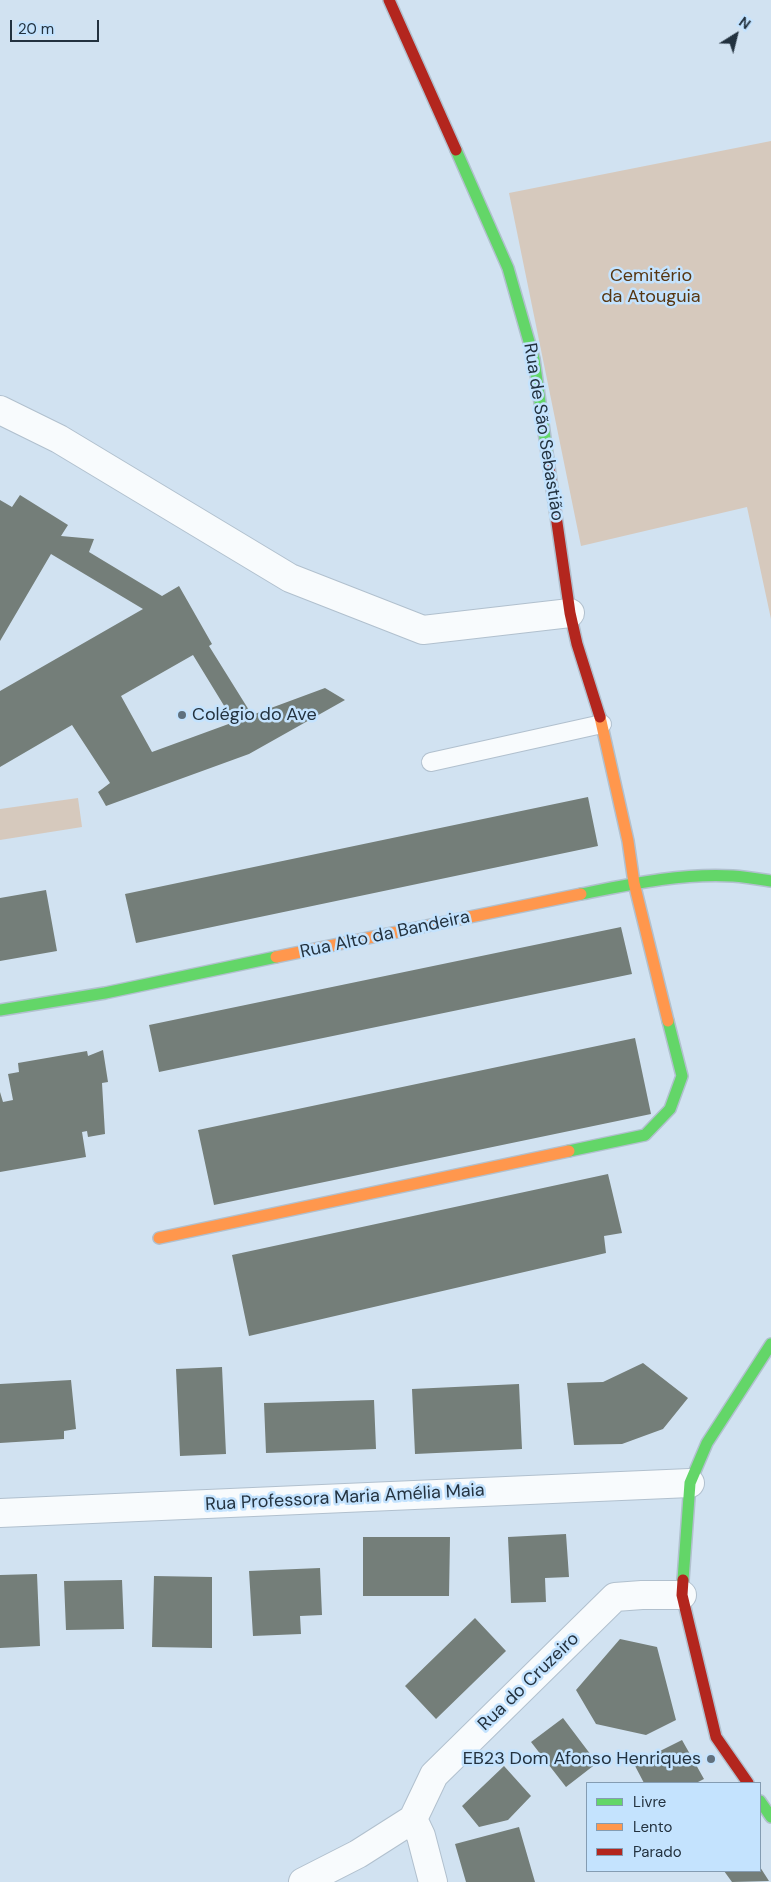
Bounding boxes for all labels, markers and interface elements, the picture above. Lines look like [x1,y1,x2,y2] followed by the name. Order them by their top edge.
[12,10,101,42] scale bar
[711,10,761,60] north arrow
[735,13,754,33] text: N
[18,19,54,39] text: 20 m
[601,265,701,308] park label: Cemitério da Atouguia
[518,342,568,522] street label: Rua de São Sebastião
[192,704,317,726] place label: Colégio do Ave
[176,709,188,721] marker: Colégio do Ave
[298,906,472,964] street label: Rua Alto da Bandeira
[205,1480,485,1516] street label: Rua Professora Maria Amélia Maia
[474,1628,584,1736] street label: Rua do Cruzeiro
[463,1748,701,1770] place label: EB23 Dom Afonso Henriques
[705,1753,717,1765] marker: EB23 Dom Afonso Henriques
[586,1782,761,1872] legend
[633,1792,666,1812] text: Livre
[633,1817,672,1837] text: Lento
[633,1842,682,1862] text: Parado

